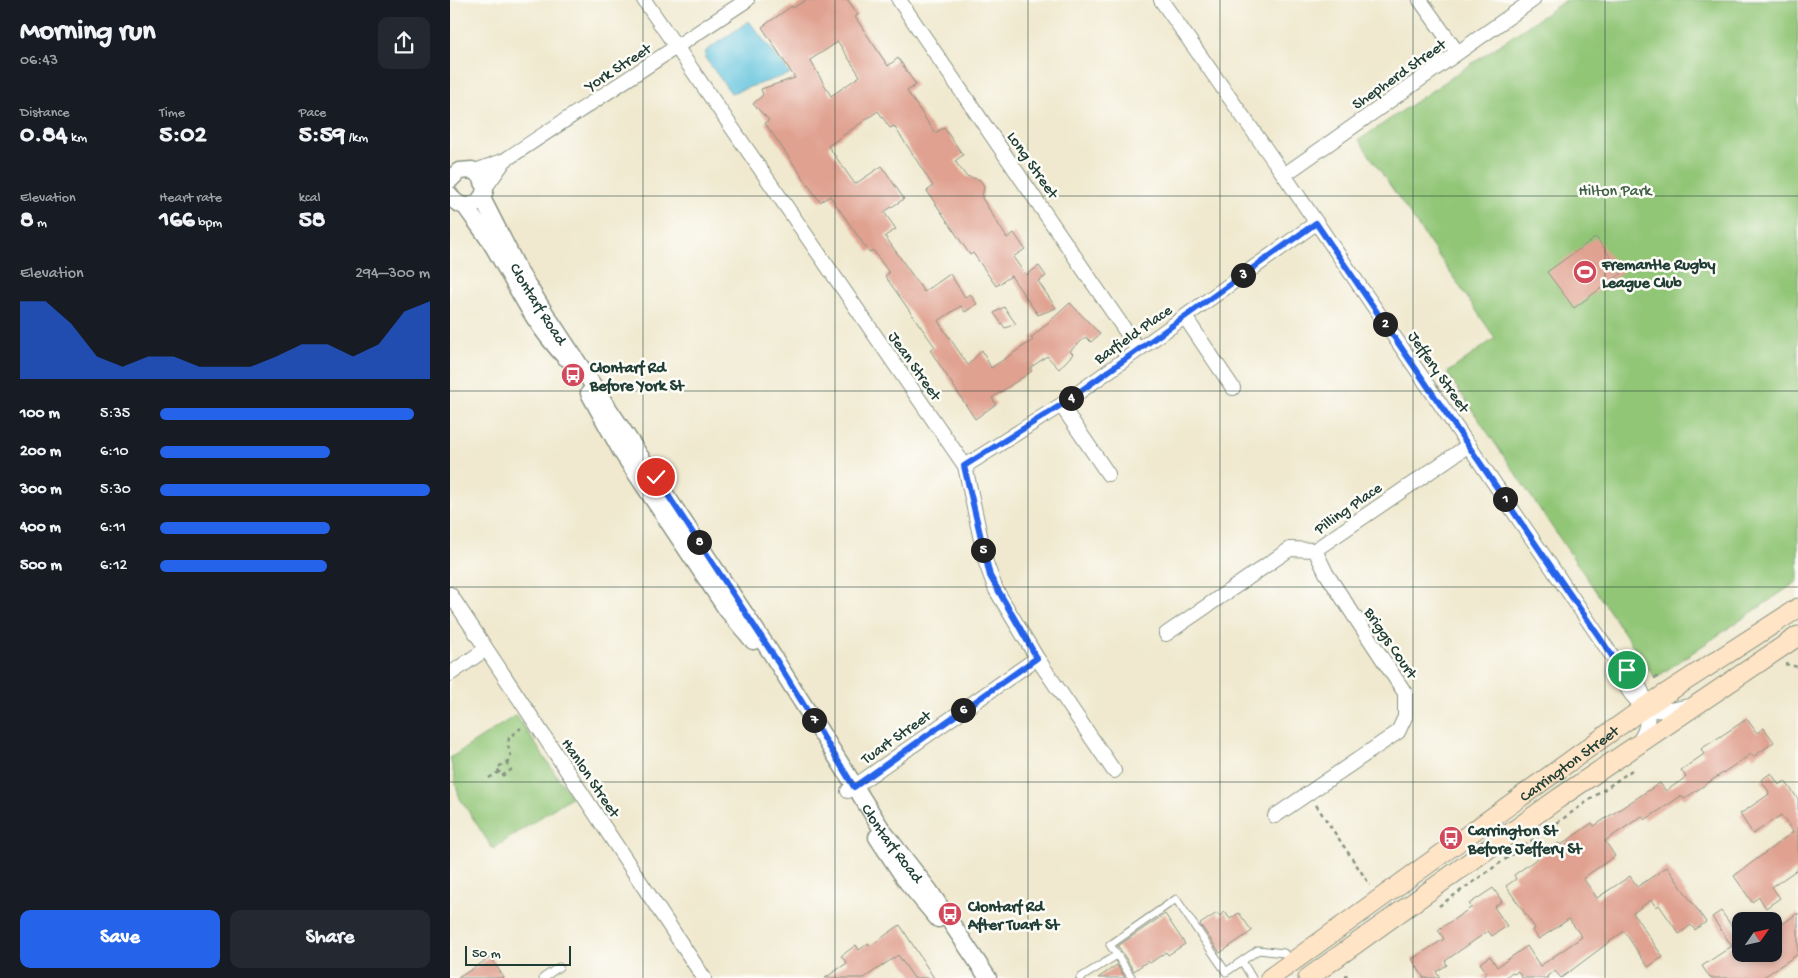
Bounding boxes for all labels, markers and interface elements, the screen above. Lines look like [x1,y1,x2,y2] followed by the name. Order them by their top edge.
[20,16,155,49] text: Morning run
[378,17,430,69] button: share
[1349,36,1452,115] street label: Shepherd Street
[581,40,657,98] street label: York Street
[20,52,58,71] text: 06:43
[20,105,69,122] text: Distance
[159,105,185,122] text: Time
[299,105,326,122] text: Pace
[20,122,68,151] text: 0.84
[159,122,207,151] text: 5:02
[299,122,345,151] text: 5:59
[1001,129,1062,204] street label: Long Street
[68,130,87,147] text: km
[345,130,368,147] text: /km
[1579,183,1653,202] park label: Hilton Park
[20,190,76,207] text: Elevation
[159,190,222,207] text: Heart rate
[299,190,321,207] text: kcal
[20,207,34,236] text: 8
[159,207,195,236] text: 166
[299,207,326,236] text: 58
[34,215,47,232] text: m
[195,215,222,232] text: bpm
[1601,257,1716,294] place label: Fremantle Rugby League Club
[1572,259,1598,285] sports icon: Fremantle Rugby League Club
[504,261,570,351] street label: Clontarf Road
[1230,262,1256,288] pin: 3
[20,265,84,284] text: Elevation
[355,265,430,284] text: 294–300 m
[1240,267,1247,284] text: 3
[1090,302,1177,370] street label: Barfield Place
[1372,312,1398,336] pin: 2
[1382,316,1389,333] text: 2
[883,329,945,406] street label: Jean Street
[1402,329,1473,418] street label: Jeffery Street
[589,359,685,397] place label: Clontarf Rd Before York St
[560,362,586,388] bus stop icon: Clontarf Rd Before York St
[1058,386,1084,410] pin: 4
[1068,390,1075,407] text: 4
[20,405,60,424] text: 100 m
[100,405,130,424] text: 5:35
[20,443,61,462] text: 200 m
[100,443,129,462] text: 6:10
[635,456,677,498] pin
[642,463,670,491] icon: check
[1311,479,1387,541] street label: Pilling Place
[20,481,62,500] text: 300 m
[100,481,131,500] text: 5:30
[1492,486,1518,512] pin: 1
[1503,491,1508,508] text: 1
[20,519,61,538] text: 400 m
[100,519,126,538] text: 6:11
[686,530,712,554] pin: 8
[696,534,703,551] text: 8
[970,538,996,562] pin: 5
[980,542,987,559] text: 5
[20,557,62,576] text: 500 m
[100,557,127,576] text: 6:12
[1358,604,1421,684] street label: Briggs Court
[1606,649,1648,691] pin
[1613,656,1641,684] icon: arrive
[950,698,976,722] pin: 6
[960,702,967,719] text: 6
[857,707,937,771] street label: Tuart Street
[802,708,826,732] pin: 7
[811,712,818,729] text: 7
[1517,722,1625,808] street label: Carrington Street
[556,736,623,823] street label: Hanlon Street
[855,801,927,889] street label: Clontarf Road
[1467,823,1583,860] place label: Carrington St Before Jeffery St
[1438,825,1464,851] bus stop icon: Carrington St Before Jeffery St
[967,898,1061,936] place label: Clontarf Rd After Tuart St
[937,901,963,927] bus stop icon: Clontarf Rd After Tuart St
[20,910,220,968] button: Save
[230,910,430,968] button: Share
[1732,912,1782,962] north arrow
[1732,912,1782,962] map controls
[465,943,571,966] scale bar
[472,946,501,963] text: 50 m

